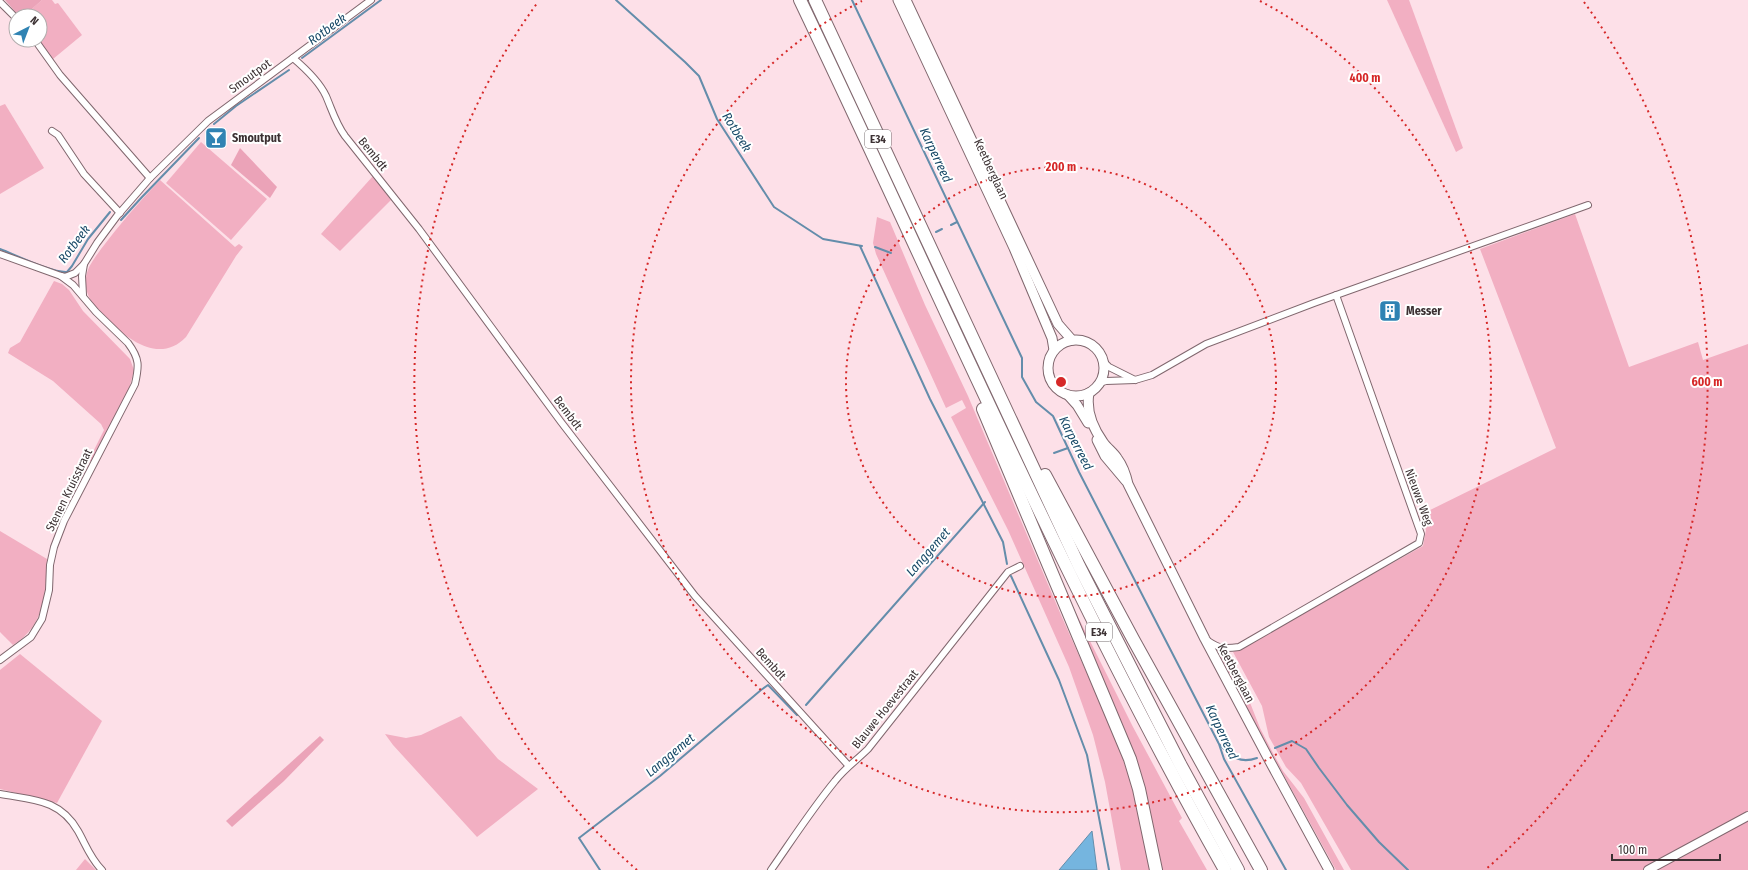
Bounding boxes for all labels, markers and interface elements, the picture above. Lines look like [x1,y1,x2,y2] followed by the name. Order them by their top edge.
[8,8,48,48] north arrow
[305,10,349,48] water label: Rotbeek
[28,14,41,28] text: N
[226,56,274,96] street label: Smoutpot
[1350,71,1380,85] text: 400 m
[719,110,755,155] water label: Rotbeek
[203,125,229,151] bar icon: Smoutput
[917,125,955,185] water label: Karperreed
[865,130,891,148] road number: E34
[232,131,282,145] place label: Smoutput
[355,135,391,173] street label: Bembdt
[971,137,1011,201] street label: Keetberglaan
[1045,160,1076,174] text: 200 m
[55,222,93,266] water label: Rotbeek
[1377,298,1403,324] building icon: Messer
[1406,304,1442,318] place label: Messer
[1054,375,1068,389] centre of rings
[1691,375,1723,389] text: 600 m
[551,393,585,433] street label: Bembdt
[1056,413,1096,473] water label: Karperreed
[43,446,95,534] street label: Stenen Kruisstraat
[1402,467,1436,528] street label: Nieuwe Weg
[903,524,954,579] water label: Langgemet
[1086,623,1112,641] road number: E34
[1215,641,1257,705] street label: Keetberglaan
[753,645,789,683] street label: Bembdt
[849,667,921,751] street label: Blauwe Hoevestraat
[1203,702,1241,762] water label: Karperreed
[643,730,698,780] water label: Langgemet
[1612,836,1720,862] scale bar
[1618,843,1647,857] text: 100 m

